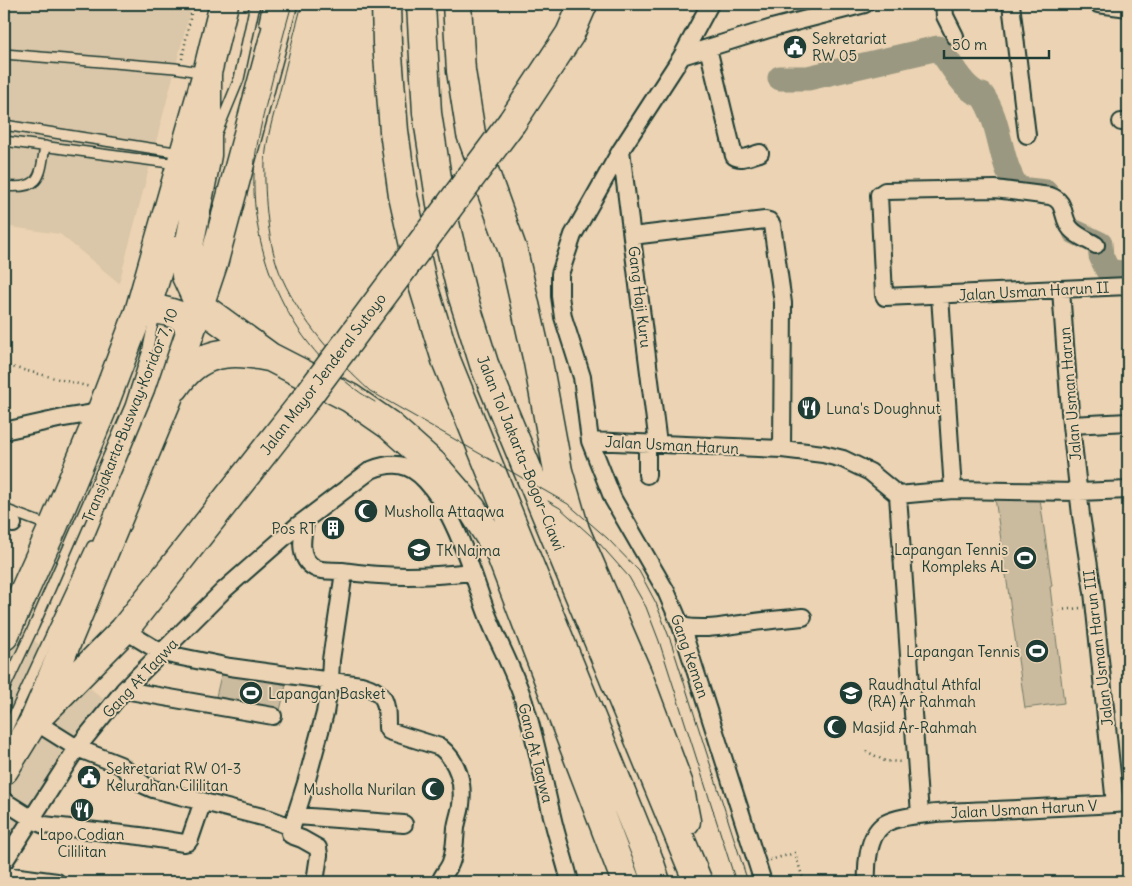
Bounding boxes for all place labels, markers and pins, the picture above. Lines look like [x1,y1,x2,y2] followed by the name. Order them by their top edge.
[812,29,887,65] place label: Sekretariat RW 05
[782,34,808,60] public building icon: Sekretariat RW 05
[796,395,822,421] restaurant icon: Luna's Doughnut
[826,399,940,418] place label: Luna's Doughnut
[353,498,379,524] mosque icon: Musholla Attaqwa
[384,502,505,521] place label: Musholla Attaqwa
[320,515,346,541] building icon: Pos RT
[271,519,316,538] place label: Pos RT
[406,537,432,563] school or university icon: TK Najma
[894,540,1008,576] place label: Lapangan Tennis Kompleks AL
[436,541,501,560] place label: TK Najma
[1012,545,1038,571] sports icon: Lapangan Tennis Kompleks AL
[1024,638,1050,664] sports icon: Lapangan Tennis
[906,642,1020,661] place label: Lapangan Tennis
[868,675,981,711] place label: Raudhatul Athfal (RA) Ar Rahmah
[238,680,264,706] sports icon: Lapangan Basket
[838,680,864,706] school or university icon: Raudhatul Athfal (RA) Ar Rahmah
[268,684,386,703] place label: Lapangan Basket
[822,714,848,740] mosque icon: Masjid Ar-Rahmah
[852,718,977,737] place label: Masjid Ar-Rahmah
[106,759,241,795] place label: Sekretariat RW 01-3 Kelurahan Cililitan
[76,764,102,790] public building icon: Sekretariat RW 01-3 Kelurahan Cililitan
[420,776,446,802] mosque icon: Musholla Nurilan
[303,780,416,799] place label: Musholla Nurilan
[69,797,95,823] restaurant icon: Lapo Codian Cililitan
[40,825,125,861] place label: Lapo Codian Cililitan

